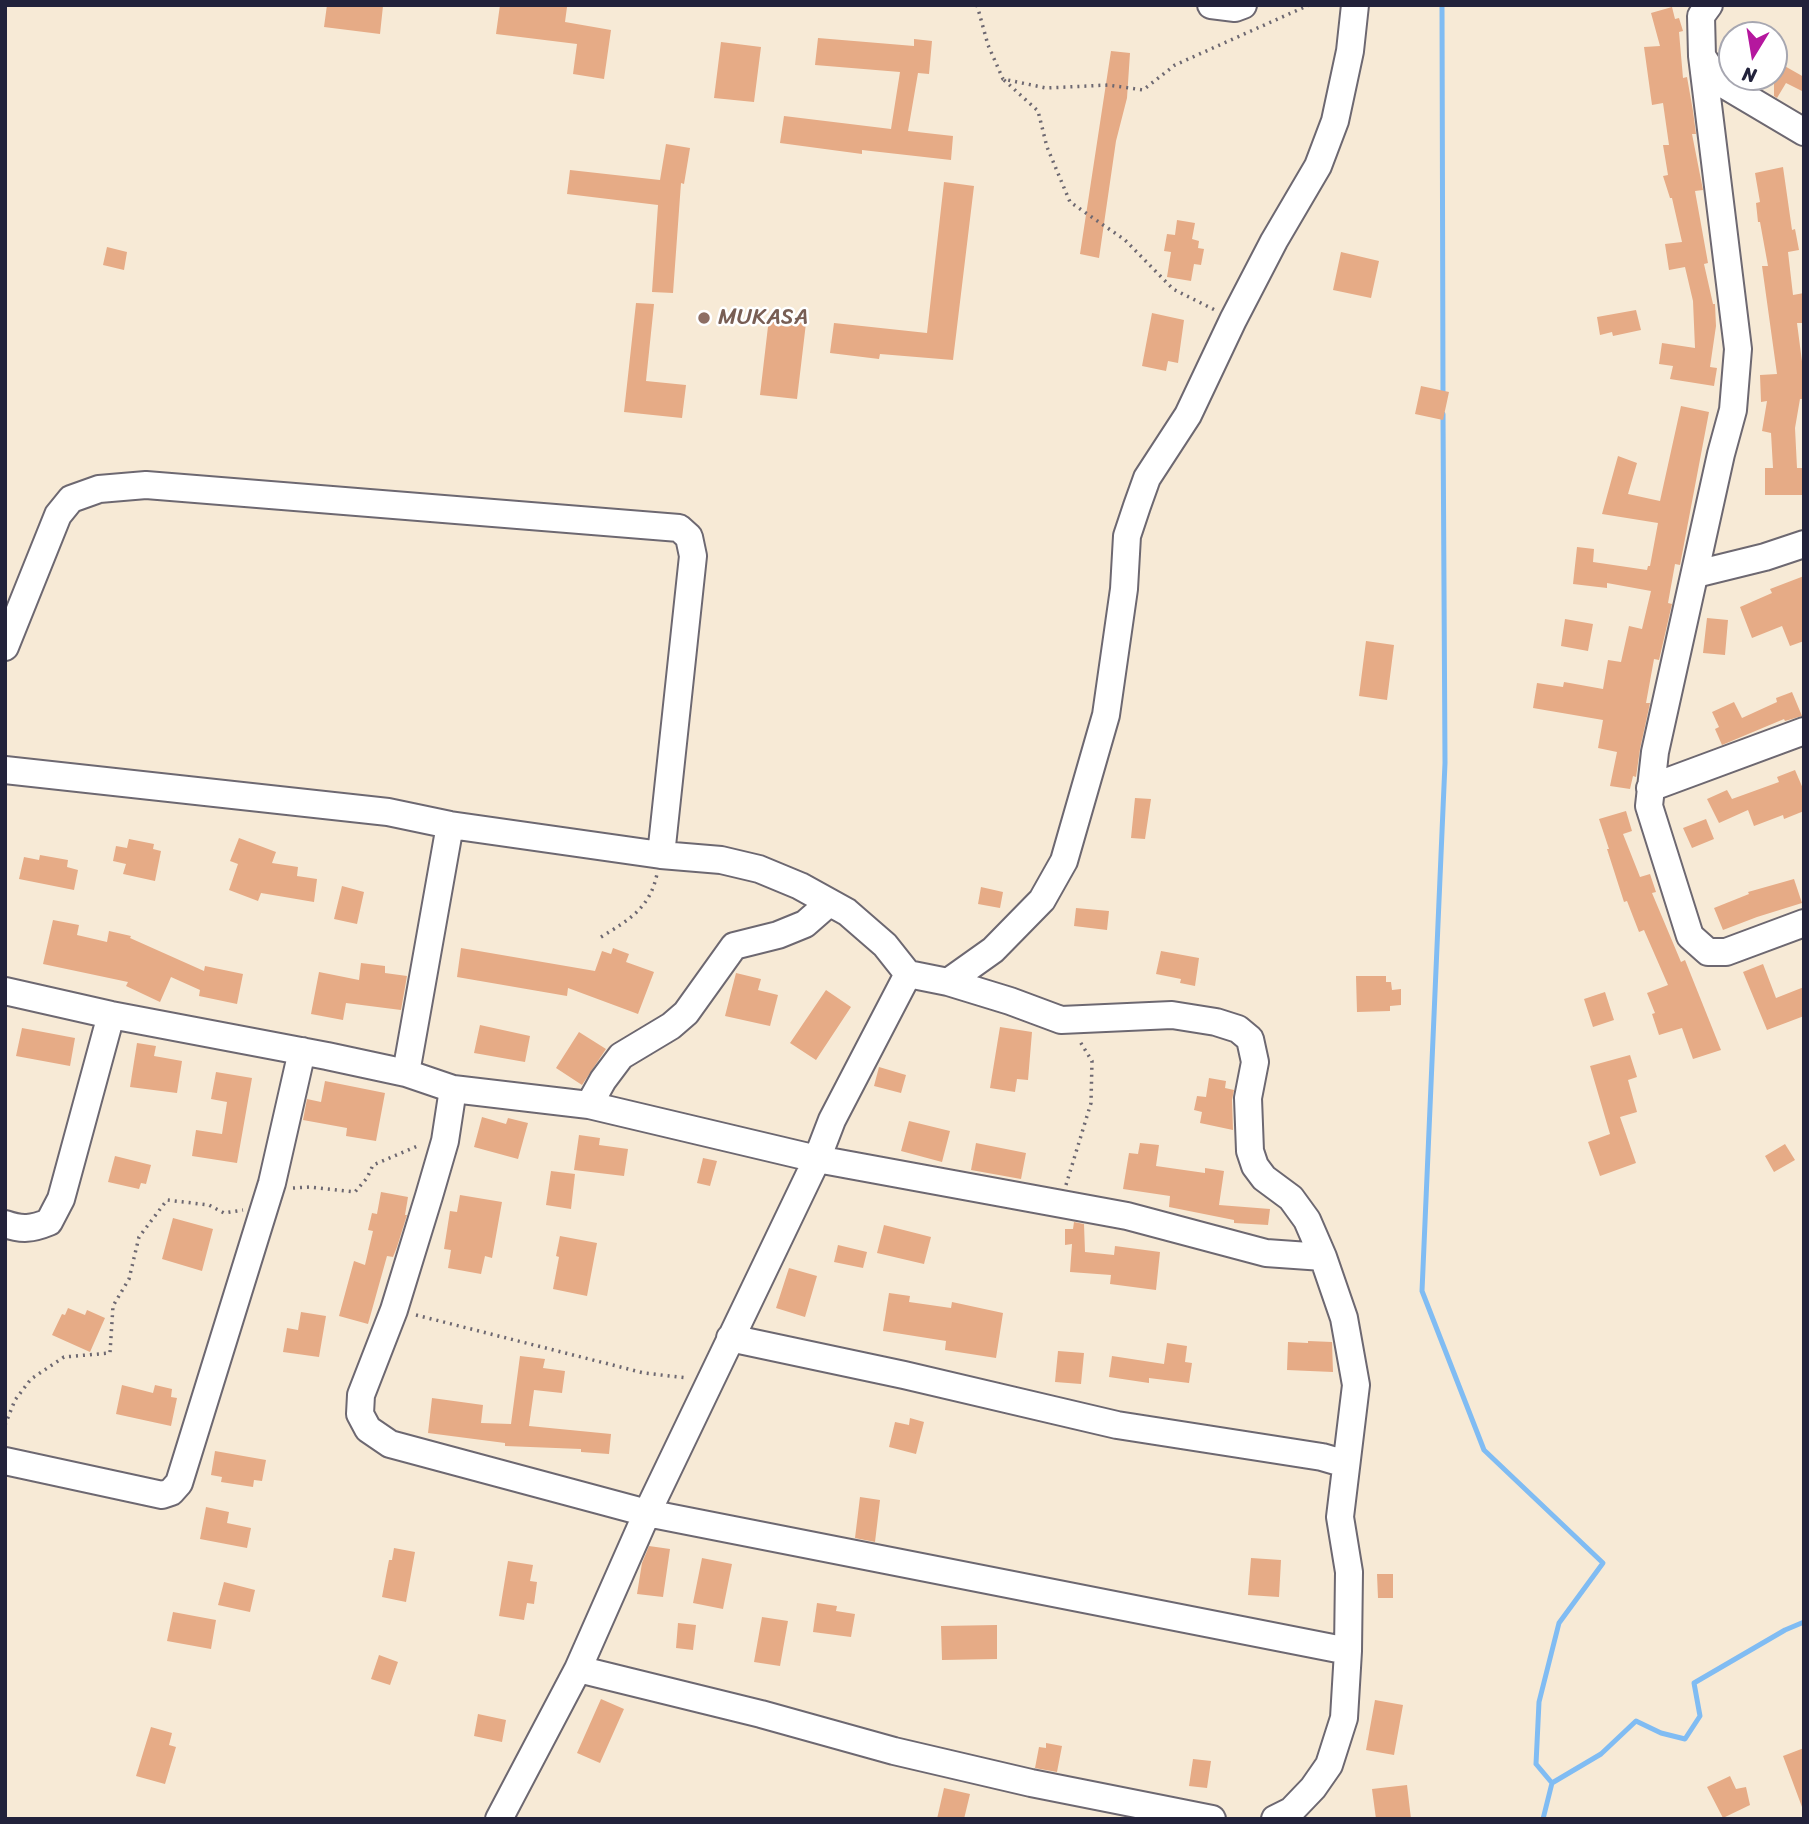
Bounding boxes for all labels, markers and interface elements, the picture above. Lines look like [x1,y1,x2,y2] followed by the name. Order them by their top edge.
[1718,21,1788,91] north arrow
[1740,58,1759,93] text: N
[718,304,808,332] place label: MUKASA
[696,310,712,326] marker: MUKASA

